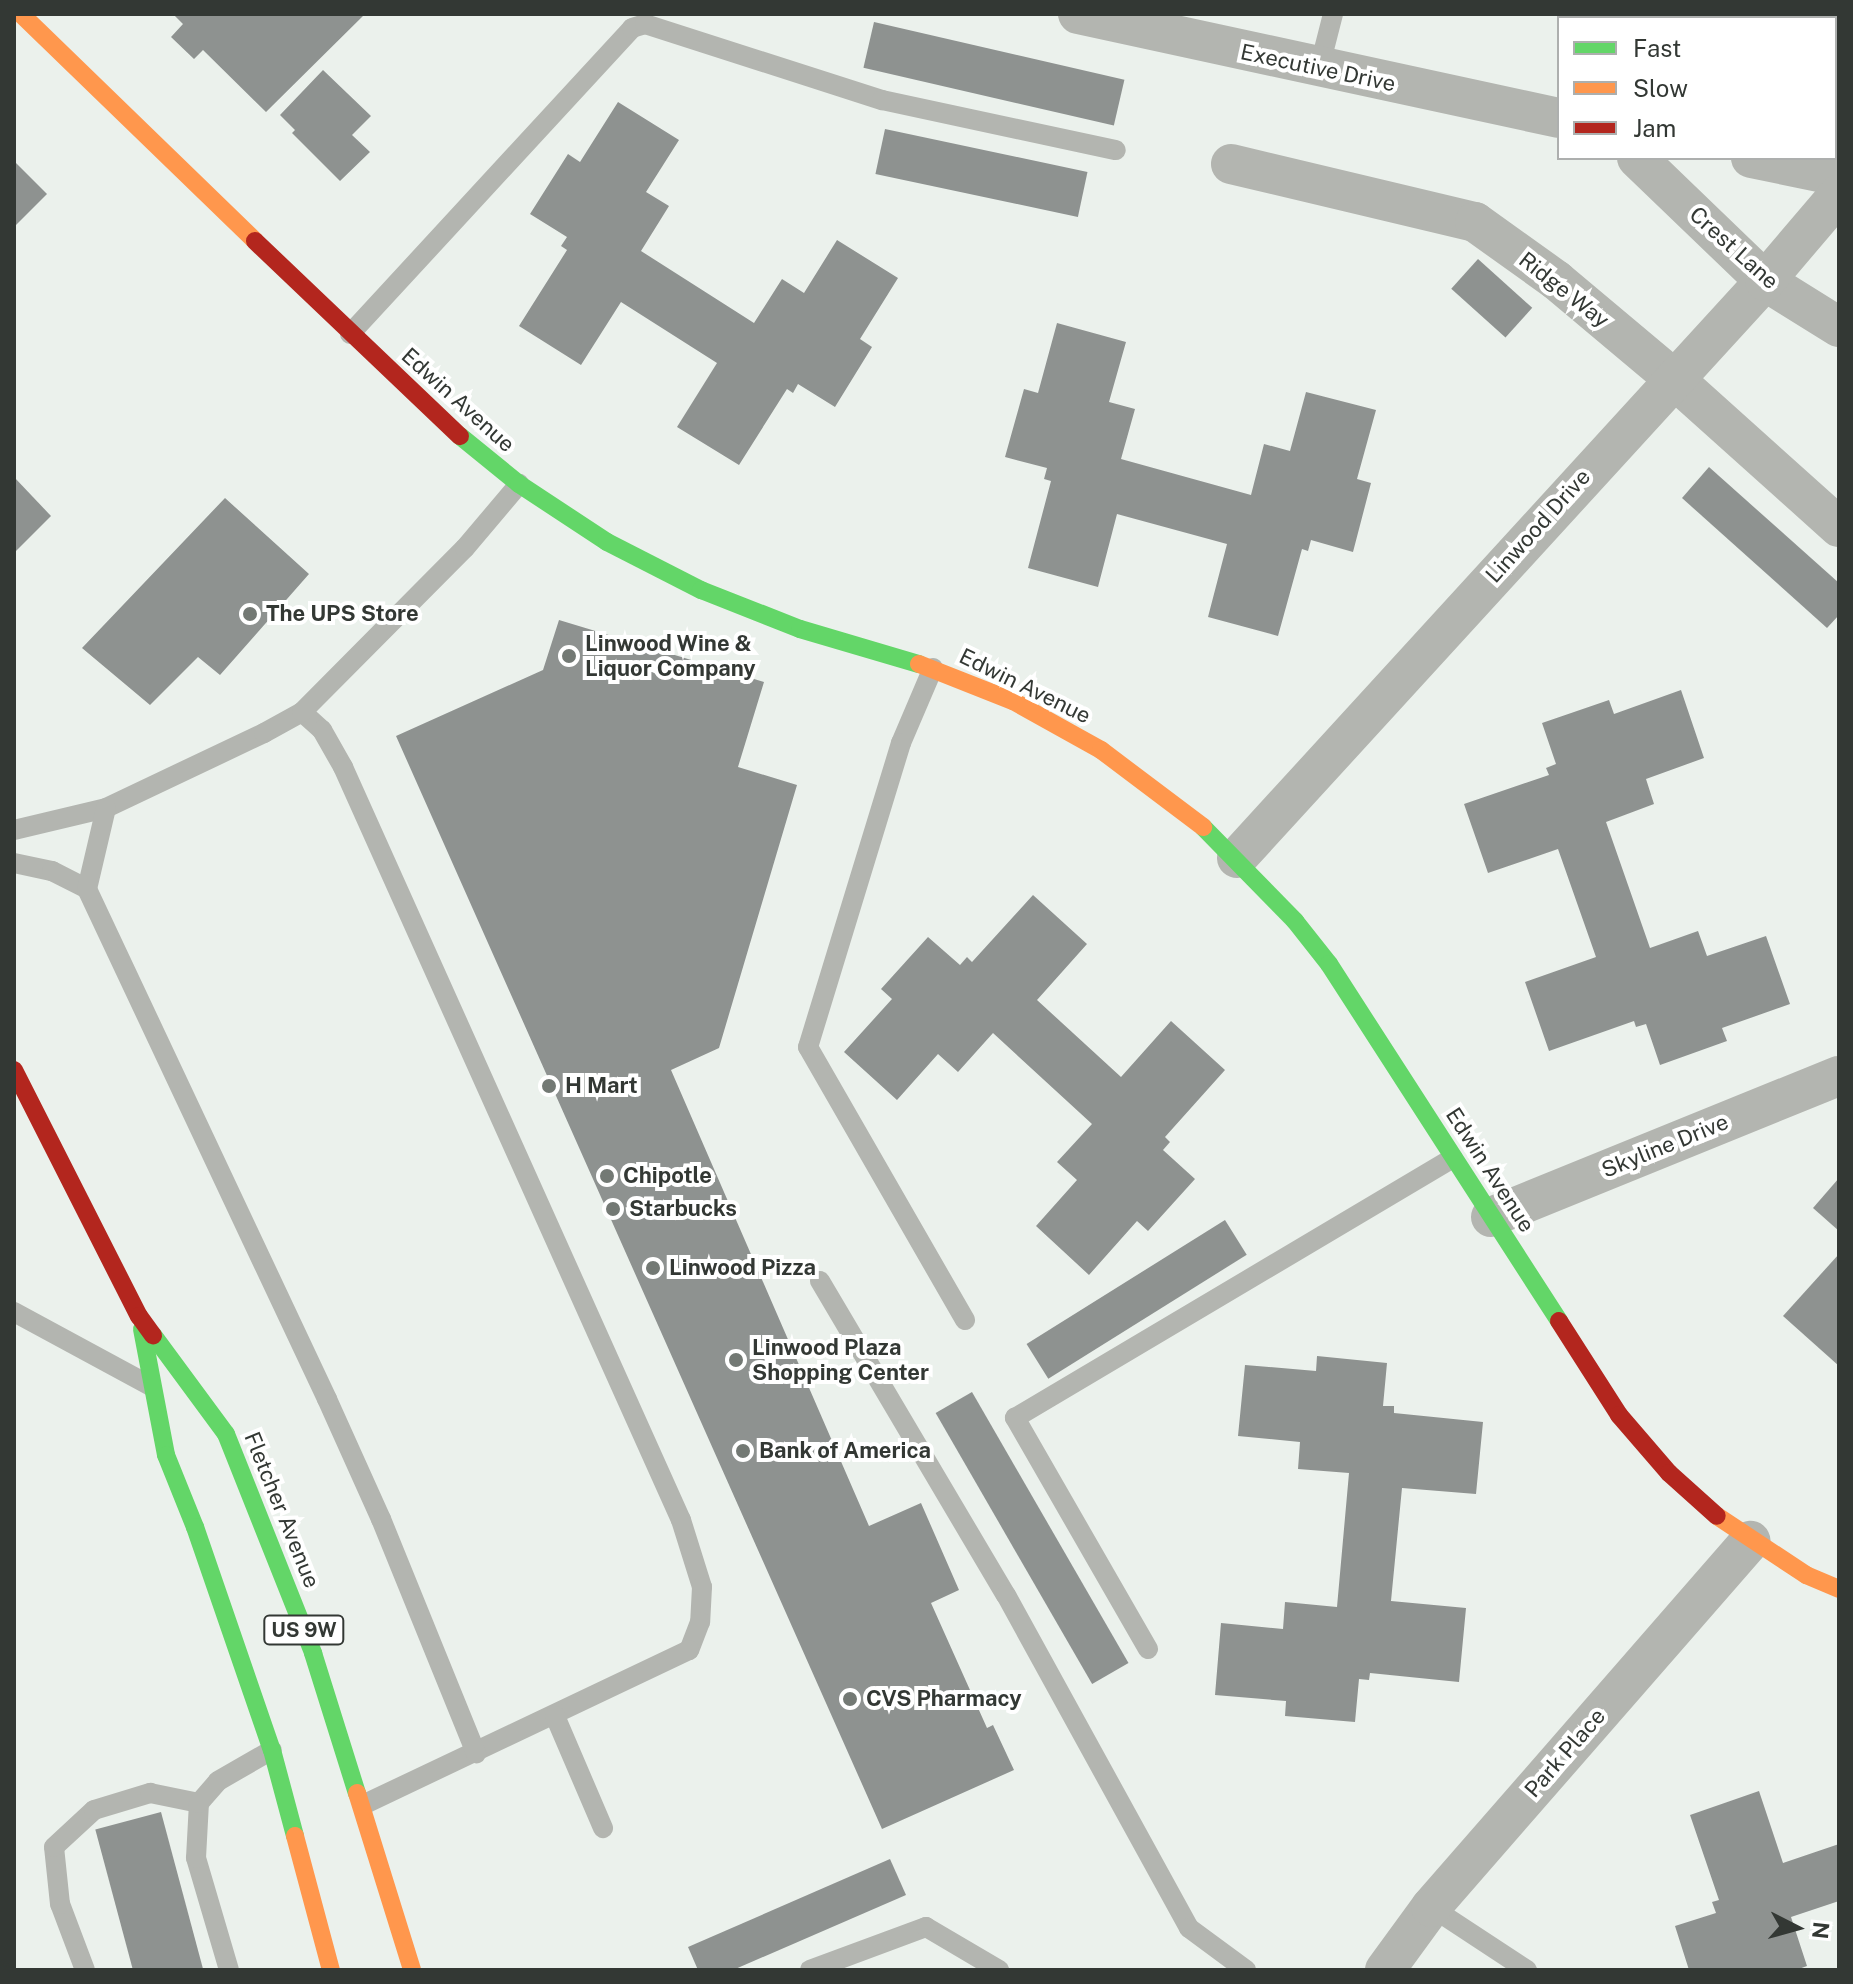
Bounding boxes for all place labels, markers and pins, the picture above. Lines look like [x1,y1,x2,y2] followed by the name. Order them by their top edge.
[266,601,419,627] place label: The UPS Store
[241,605,259,623] marker: The UPS Store
[585,630,756,682] place label: Linwood Wine & Liquor Company
[560,647,578,665] marker: Linwood Wine & Liquor Company
[565,1073,638,1099] place label: H Mart
[540,1077,558,1095] marker: H Mart
[623,1163,712,1189] place label: Chipotle
[598,1167,616,1185] marker: Chipotle
[629,1196,737,1222] place label: Starbucks
[604,1200,622,1218] marker: Starbucks
[669,1255,816,1281] place label: Linwood Pizza
[644,1259,662,1277] marker: Linwood Pizza
[752,1334,929,1386] place label: Linwood Plaza Shopping Center
[727,1351,745,1369] marker: Linwood Plaza Shopping Center
[759,1438,931,1464] place label: Bank of America
[734,1442,752,1460] marker: Bank of America
[866,1686,1022,1712] place label: CVS Pharmacy
[841,1690,859,1708] marker: CVS Pharmacy

